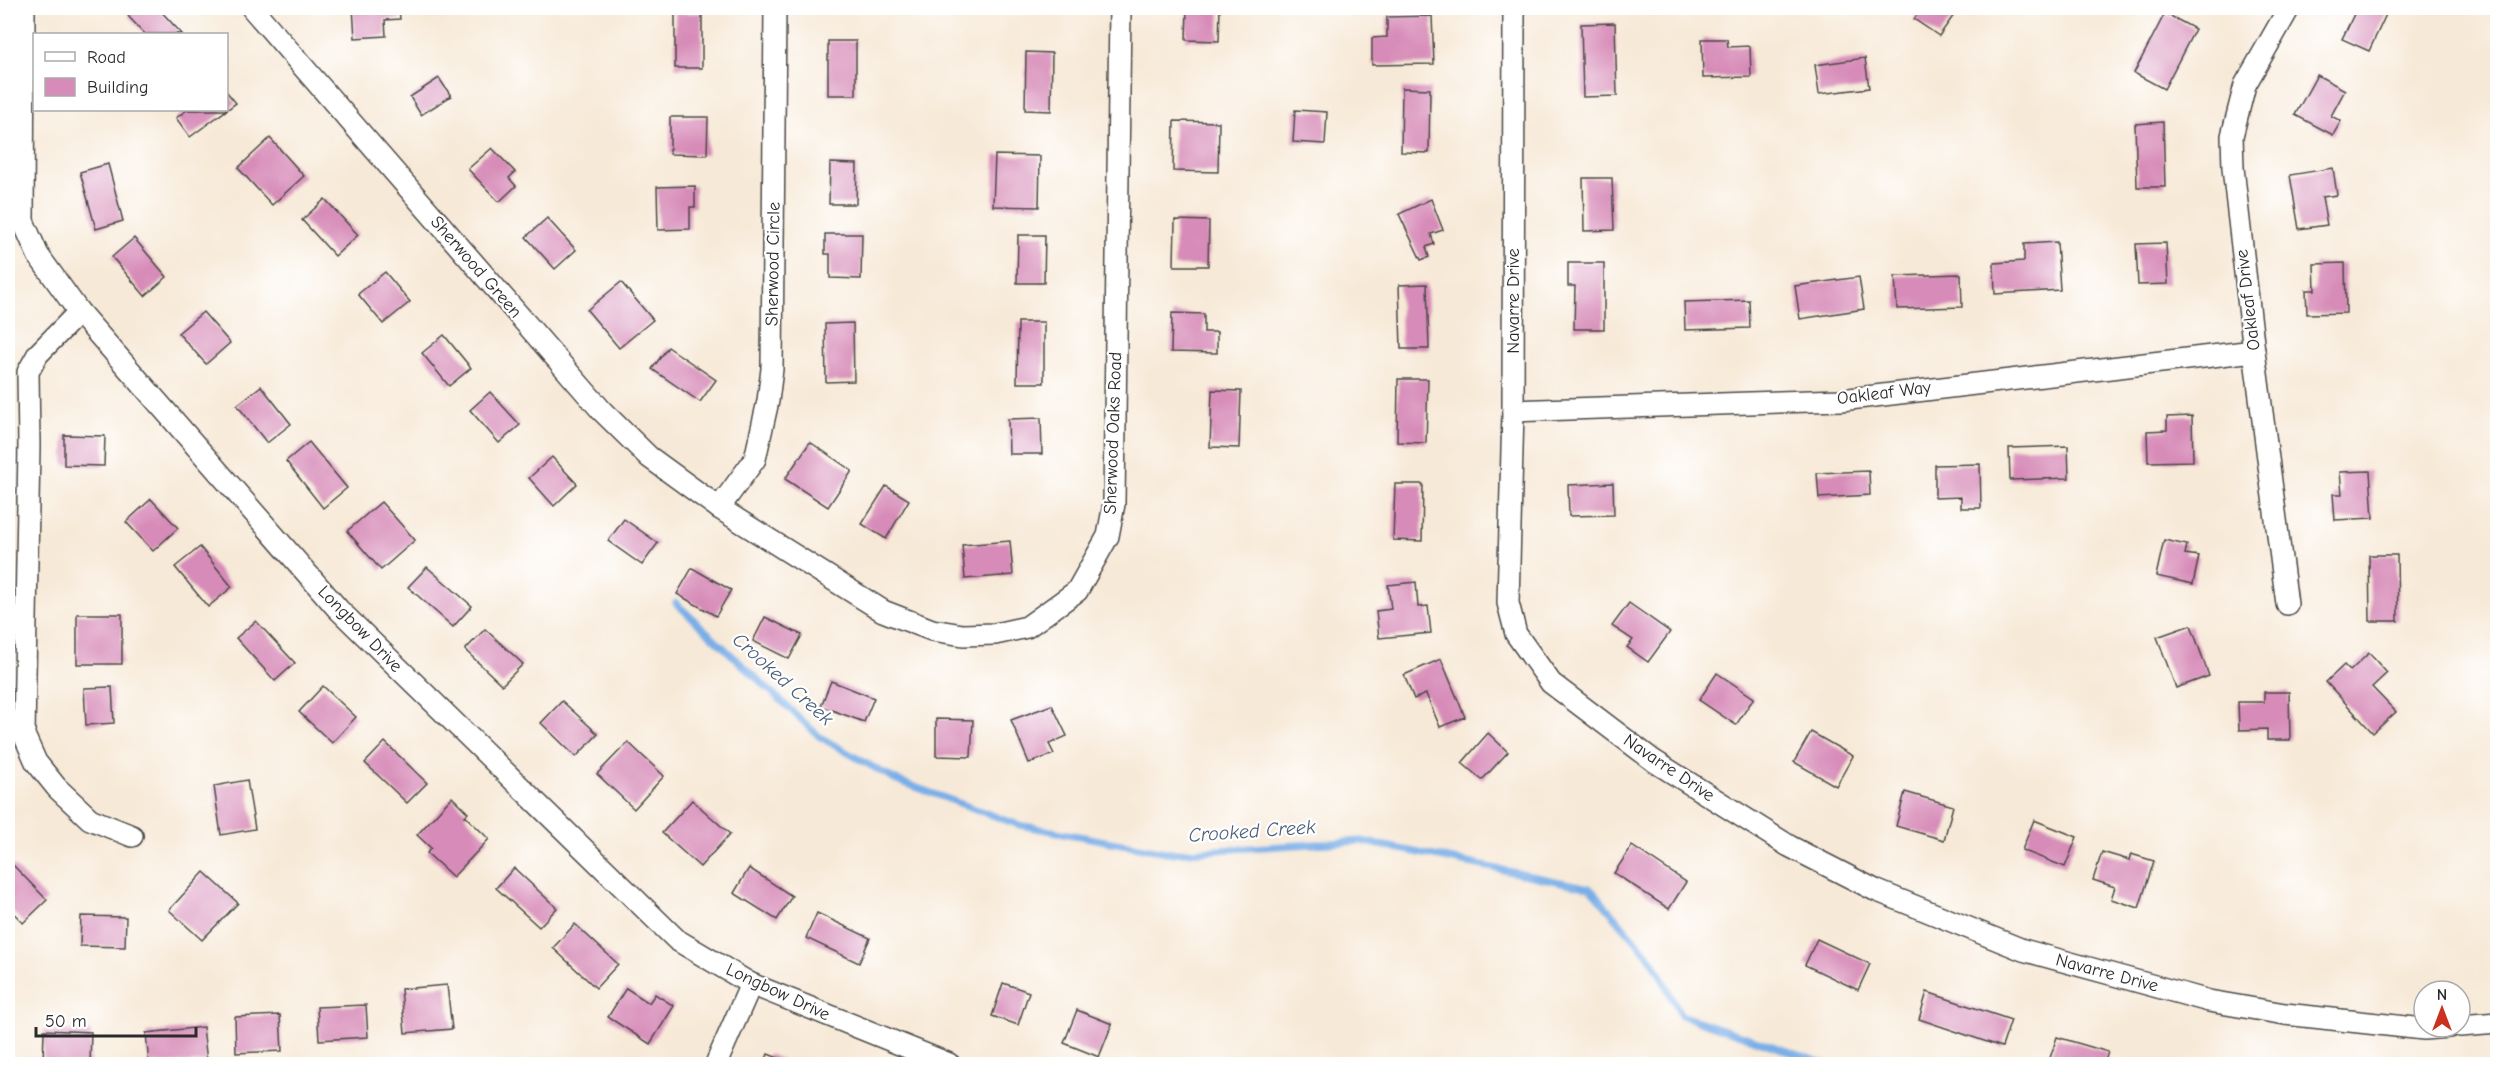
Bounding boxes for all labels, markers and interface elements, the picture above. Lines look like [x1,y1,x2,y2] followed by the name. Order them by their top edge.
[33,33,228,111] legend
[87,47,126,68] text: Road
[87,77,149,98] text: Building
[761,202,785,326] street label: Sherwood Circle
[426,212,526,322] street label: Sherwood Green
[1503,248,1524,354] street label: Navarre Drive
[2231,248,2265,352] street label: Oakleaf Drive
[1100,351,1126,515] street label: Sherwood Oaks Road
[1836,377,1933,409] street label: Oakleaf Way
[313,581,407,677] street label: Longbow Drive
[728,628,838,730] water label: Crooked Creek
[1619,730,1719,806] street label: Navarre Drive
[1188,815,1317,847] water label: Crooked Creek
[2053,949,2161,997] street label: Navarre Drive
[723,959,833,1025] street label: Longbow Drive
[2412,979,2472,1039] north arrow
[2437,986,2447,1004] text: N
[36,1000,196,1038] scale bar
[45,1011,87,1032] text: 50 m

